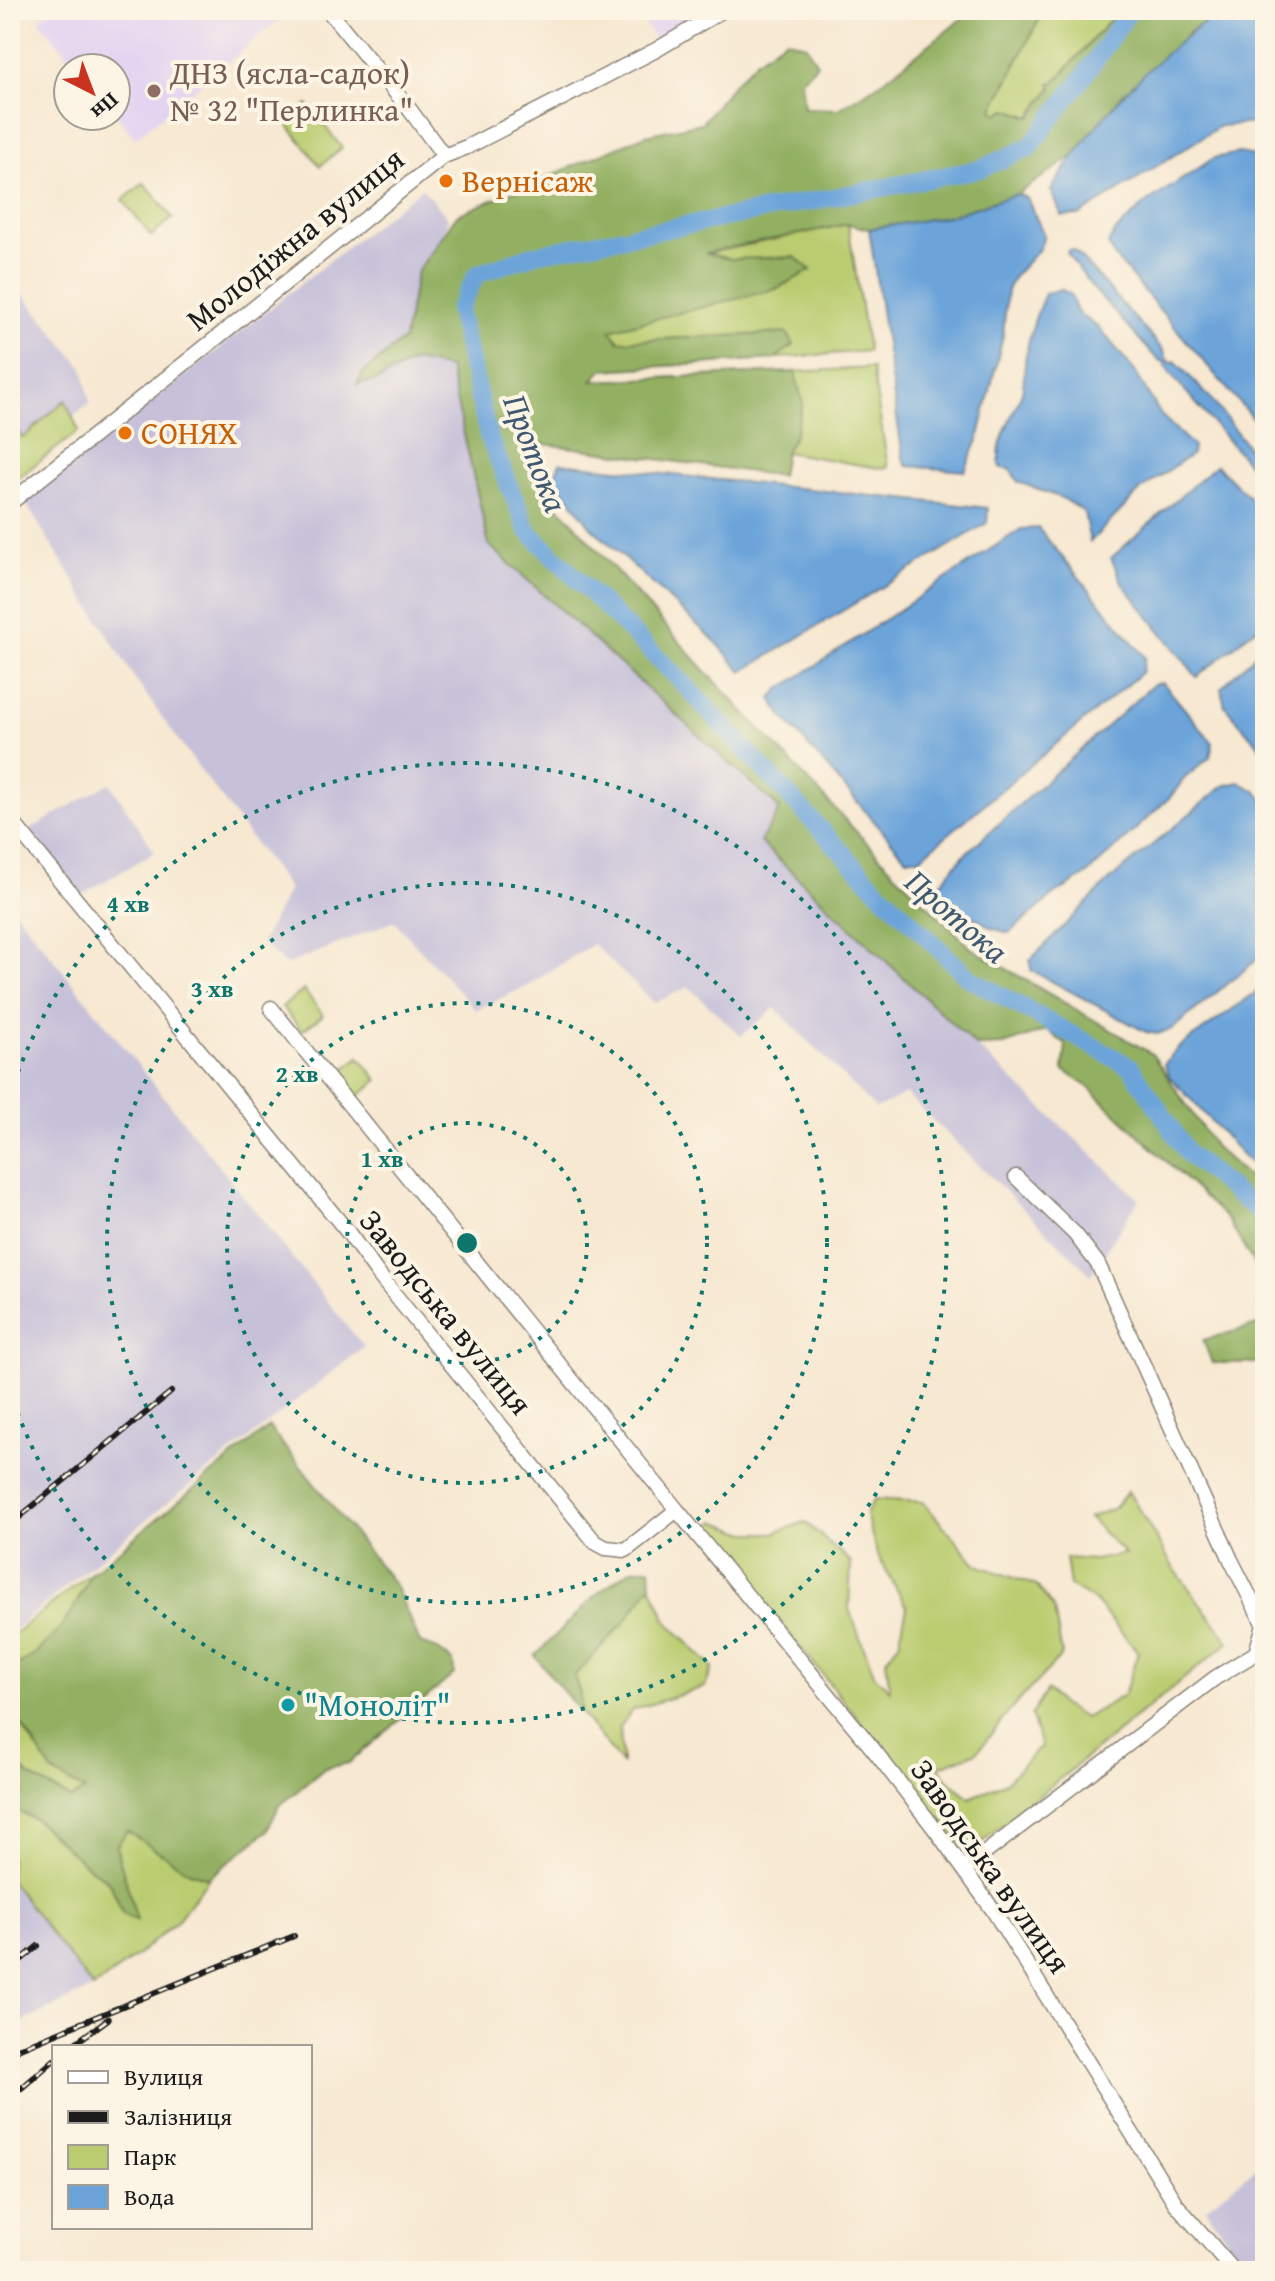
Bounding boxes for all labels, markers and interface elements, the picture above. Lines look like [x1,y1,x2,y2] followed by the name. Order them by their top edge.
[169,49,413,133] place label: ДНЗ (ясла-садок) № 32 "Перлинка"
[52,52,132,132] north arrow
[145,82,163,100] marker: ДНЗ (ясла-садок) № 32 "Перлинка"
[84,86,127,128] text: Пн
[175,136,414,342] street label: Молодіжна вулиця
[462,157,593,204] place label: Вернісаж
[437,172,455,190] marker: Вернісаж
[492,387,581,519] water label: Протока
[141,409,238,456] place label: СОНЯХ
[116,424,134,442] marker: СОНЯХ
[895,857,1020,975] water label: Протока
[107,886,149,921] text: 4 хв
[191,971,233,1006] text: 3 хв
[276,1056,318,1091] text: 2 хв
[361,1141,403,1176] text: 1 хв
[349,1199,544,1425] street label: Заводська вулиця
[453,1229,481,1257] centre of rings
[304,1681,451,1728] place label: "Моноліт"
[279,1696,297,1714] marker: "Моноліт"
[900,1749,1083,1983] street label: Заводська вулиця
[52,2045,312,2229] legend
[124,2059,203,2094] text: Вулиця
[124,2099,232,2134] text: Залізниця
[124,2139,177,2174] text: Парк
[124,2179,175,2214] text: Вода

